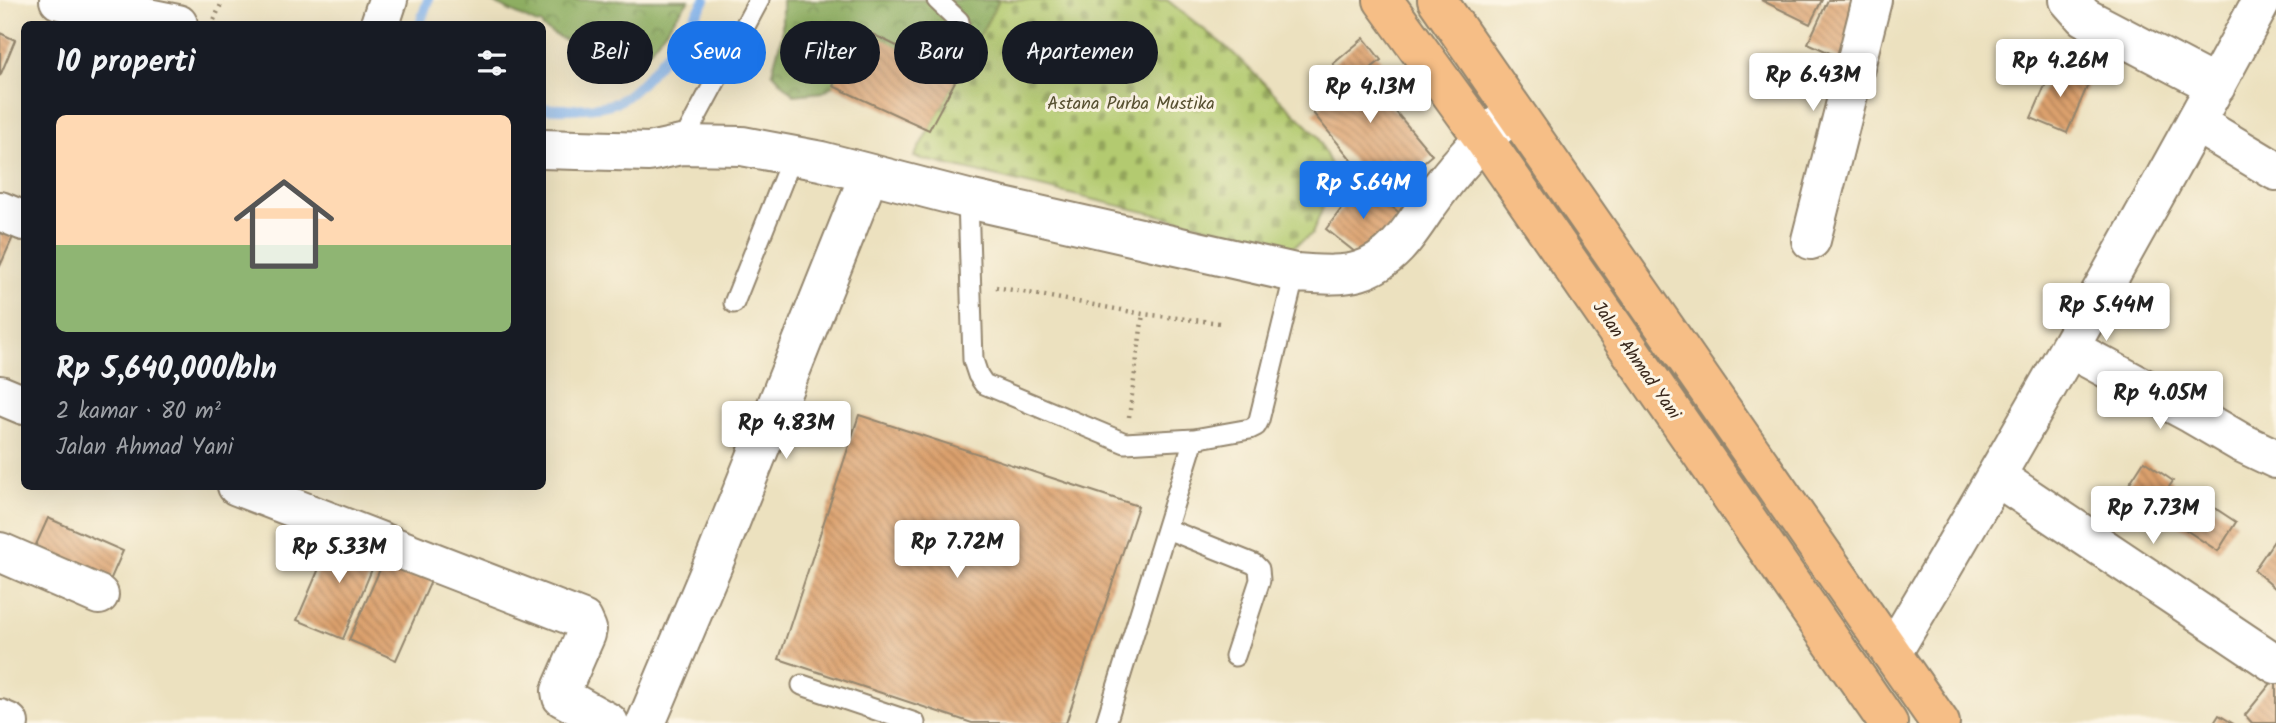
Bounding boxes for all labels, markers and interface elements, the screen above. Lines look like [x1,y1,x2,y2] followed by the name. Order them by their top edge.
[567,21,653,84] chip: Beli
[667,21,766,84] chip: Sewa
[780,21,880,84] chip: Filter
[894,21,988,84] chip: Baru
[1002,21,1158,84] chip: Apartemen
[56,39,196,87] text: 10 properti
[1988,40,2132,99] pin: Rp 4.26M
[473,44,511,82] icon: filters
[2012,44,2108,80] text: Rp 4.26M
[1741,54,1885,113] pin: Rp 6.43M
[1765,58,1861,94] text: Rp 6.43M
[1298,66,1442,125] pin: Rp 4.13M
[1325,70,1415,106] text: Rp 4.13M
[1047,90,1215,119] park label: Astana Purba Mustika
[221,161,347,287] icon: home
[1291,162,1435,221] pin: Rp 5.64M
[1316,166,1410,202] text: Rp 5.64M
[2034,284,2178,343] pin: Rp 5.44M
[2059,288,2153,324] text: Rp 5.44M
[1584,296,1688,427] street label: Jalan Ahmad Yani
[56,346,277,394] text: Rp 5,640,000/bln
[2088,372,2232,431] pin: Rp 4.05M
[2113,376,2207,412] text: Rp 4.05M
[56,394,221,430] text: 2 kamar · 80 m²
[714,402,858,461] pin: Rp 4.83M
[738,406,834,442] text: Rp 4.83M
[56,430,233,466] text: Jalan Ahmad Yani
[2081,486,2225,546] pin: Rp 7.73M
[2107,491,2199,527] text: Rp 7.73M
[885,520,1029,580] pin: Rp 7.72M
[910,525,1004,561] text: Rp 7.72M
[267,526,411,585] pin: Rp 5.33M
[292,530,386,566] text: Rp 5.33M

